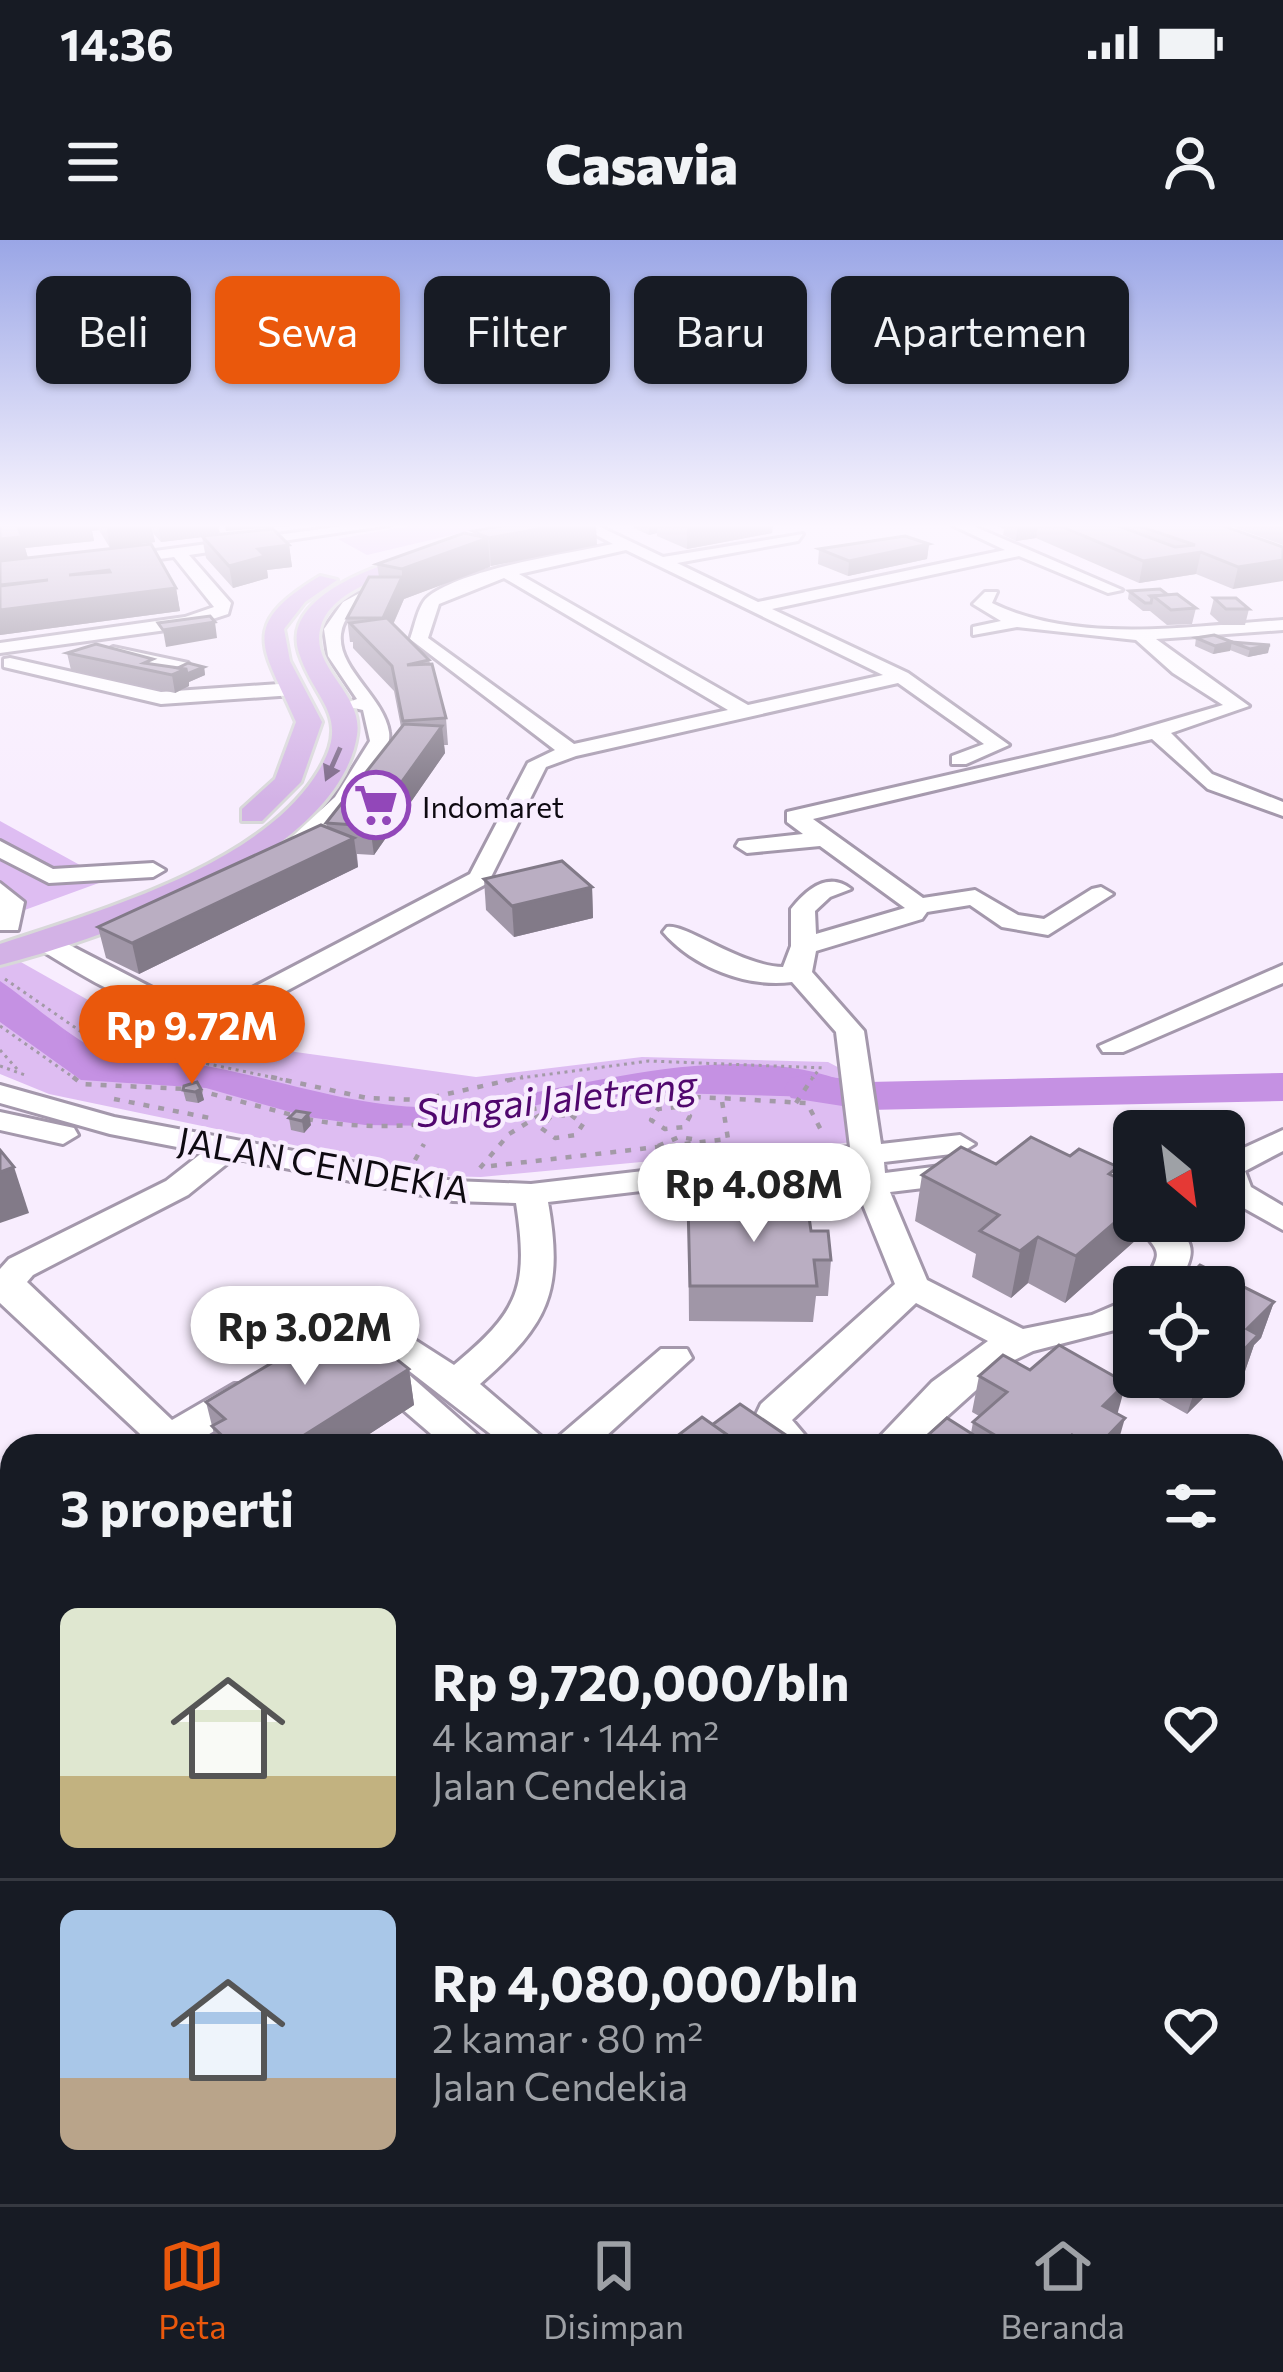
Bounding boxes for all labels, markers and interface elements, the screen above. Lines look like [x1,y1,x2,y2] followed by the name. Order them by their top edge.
[60,15,174,70] text: 14:36
[60,129,126,195] icon: menu
[545,129,738,195] text: Casavia
[1157,129,1223,195] icon: person
[36,276,191,384] chip: Beli
[215,276,400,384] chip: Sewa
[424,276,610,384] chip: Filter
[634,276,807,384] chip: Baru
[831,276,1129,384] chip: Apartemen
[323,746,343,781] one-way arrow
[341,770,411,840] supermarket icon: Indomaret
[422,787,564,824] place label: Indomaret
[68,985,316,1087] pin: Rp 9.72M
[106,1000,278,1048] text: Rp 9.72M
[413,1058,701,1136] water label: Sungai Jaletreng
[1113,1110,1245,1242] north arrow
[1113,1110,1245,1398] map controls
[175,1116,473,1210] street label: JALAN CENDEKIA
[630,1143,878,1245] pin: Rp 4.08M
[665,1158,843,1206] text: Rp 4.08M
[1113,1266,1245,1398] button: locate
[181,1286,429,1388] pin: Rp 3.02M
[218,1301,392,1349] text: Rp 3.02M
[1158,1473,1224,1539] icon: filters
[60,1475,294,1538] text: 3 properti
[432,1649,850,1712] text: Rp 9,720,000/bln
[156,1656,300,1800] icon: home
[1158,1695,1224,1761] icon: heart
[432,1712,719,1760] text: 4 kamar · 144 m²
[432,1760,688,1808] text: Jalan Cendekia
[432,1950,858,2013] text: Rp 4,080,000/bln
[156,1958,300,2102] icon: home
[1158,1997,1224,2063] icon: heart
[432,2013,703,2061] text: 2 kamar · 80 m²
[432,2061,688,2109] text: Jalan Cendekia
[158,2233,226,2346] tab: Peta
[543,2233,684,2346] tab: Disimpan
[1001,2233,1125,2346] tab: Beranda

